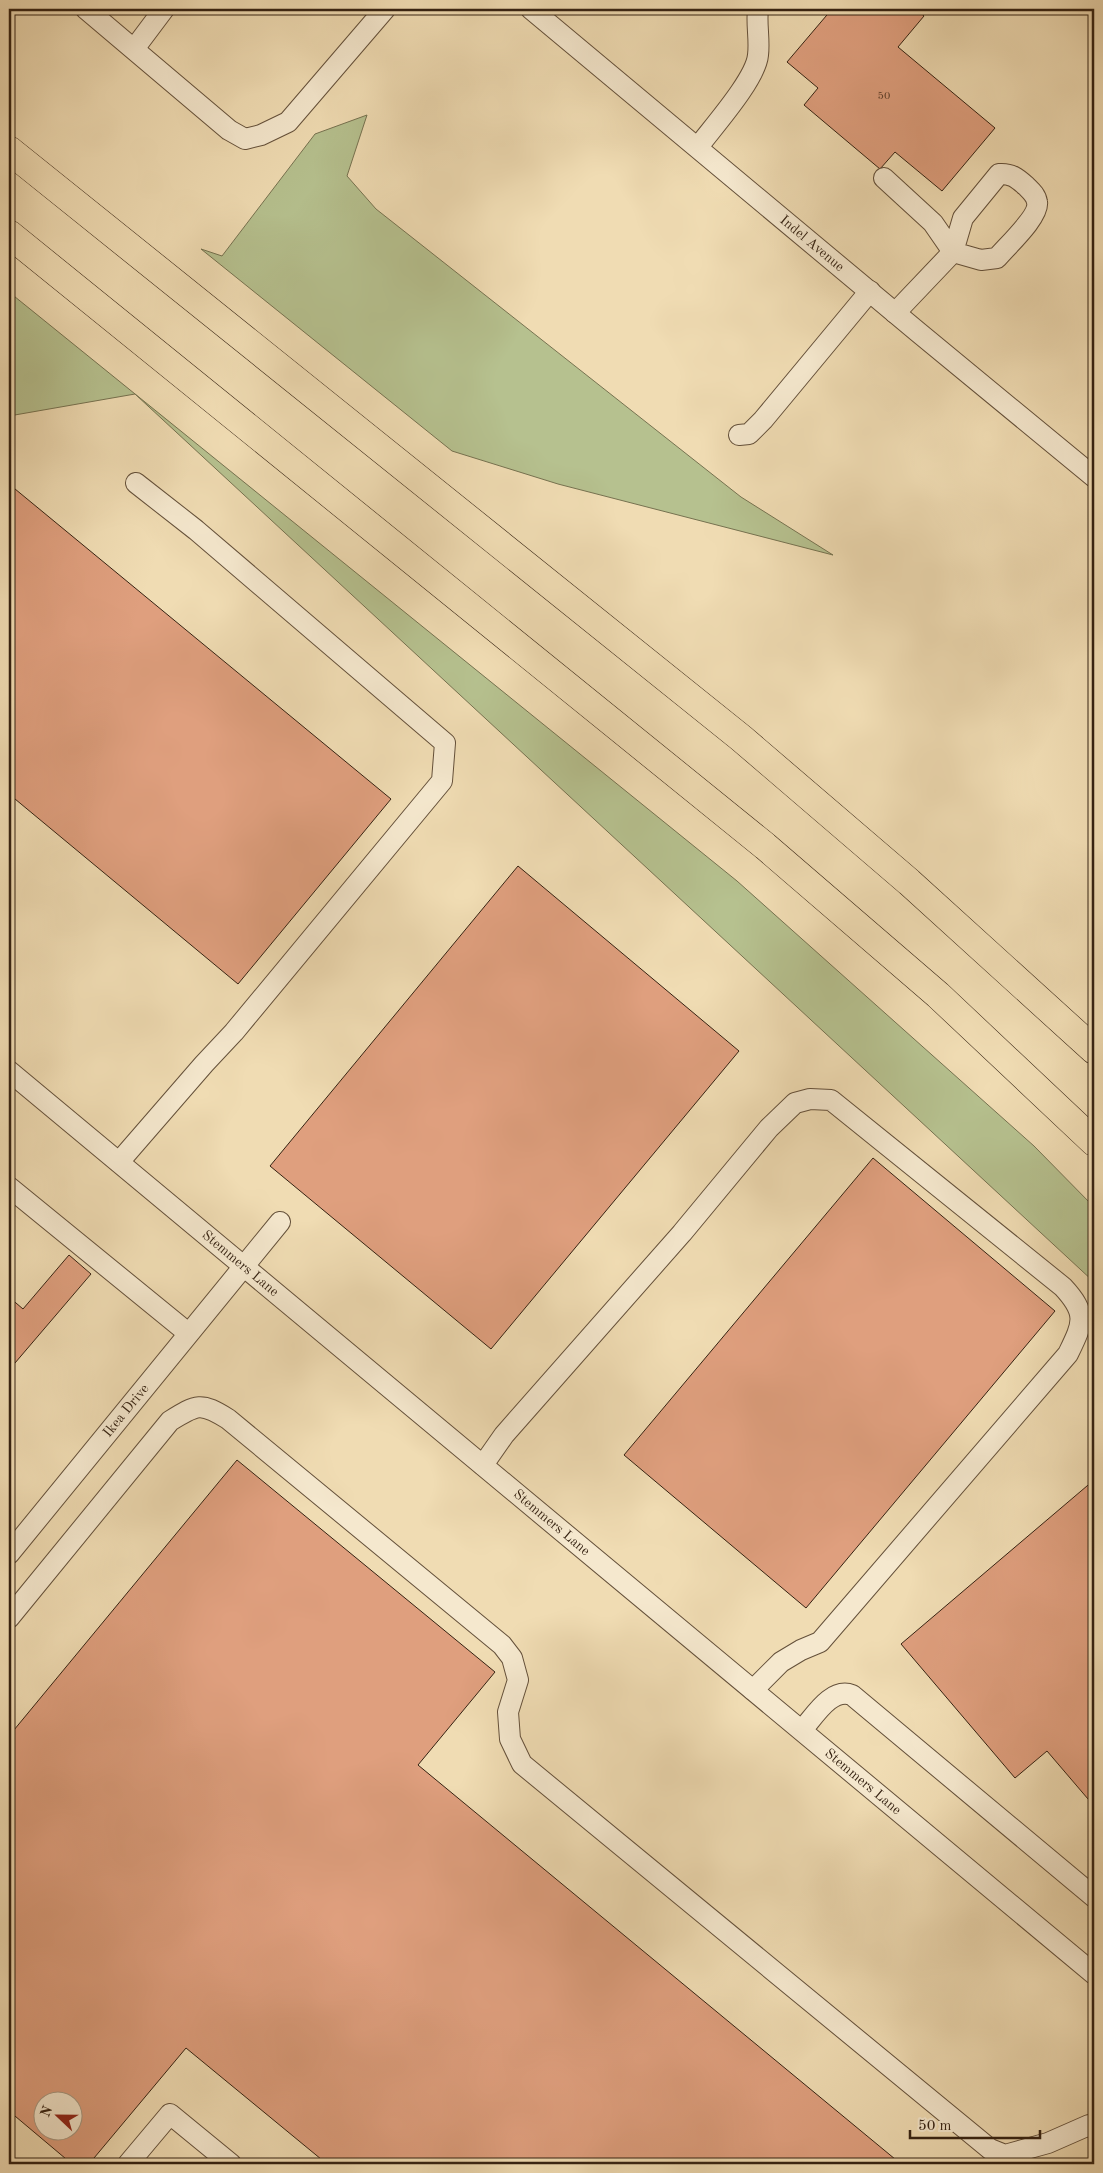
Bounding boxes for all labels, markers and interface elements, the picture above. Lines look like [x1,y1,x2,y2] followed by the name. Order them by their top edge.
[878,91,890,102] house number: 50
[777,213,847,274] street label: Indel Avenue
[199,1228,281,1299] street label: Stemmers Lane
[100,1382,152,1440] street label: Ikea Drive
[511,1487,593,1558] street label: Stemmers Lane
[822,1746,904,1817] street label: Stemmers Lane
[32,2090,82,2140] north arrow
[38,2104,55,2119] text: N
[910,2108,1040,2140] scale bar
[918,2119,952,2134] text: 50 m

